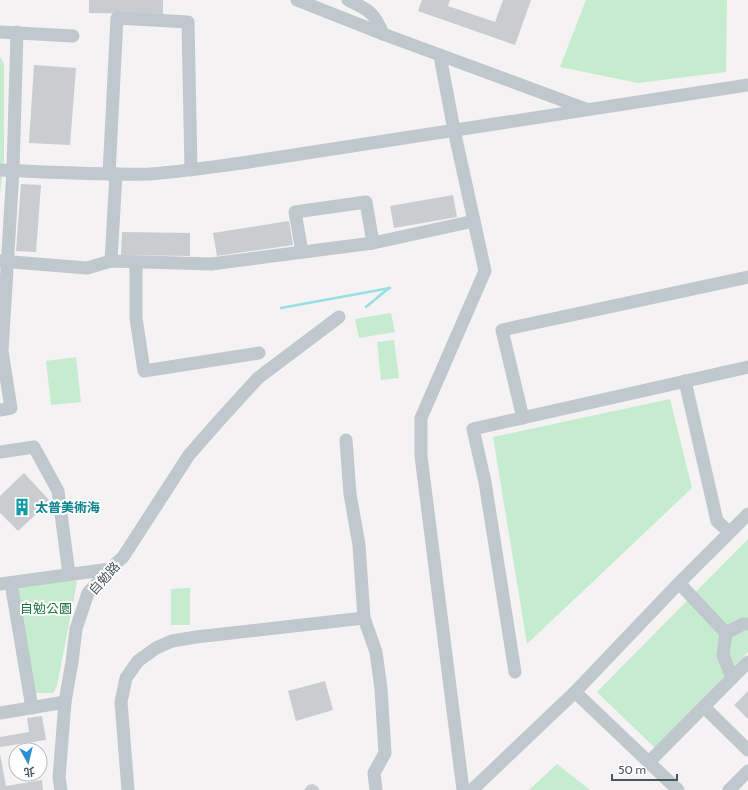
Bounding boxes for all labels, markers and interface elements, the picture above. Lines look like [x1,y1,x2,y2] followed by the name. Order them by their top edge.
[12,497,32,517] building icon: 太普美術海
[35,499,100,515] place label: 太普美術海
[85,558,123,598] street label: 自勉路
[20,600,72,616] park label: 自勉公園
[8,742,48,782] north arrow
[612,756,677,782] scale bar
[618,762,646,777] text: 50 m
[23,764,36,780] text: 北

